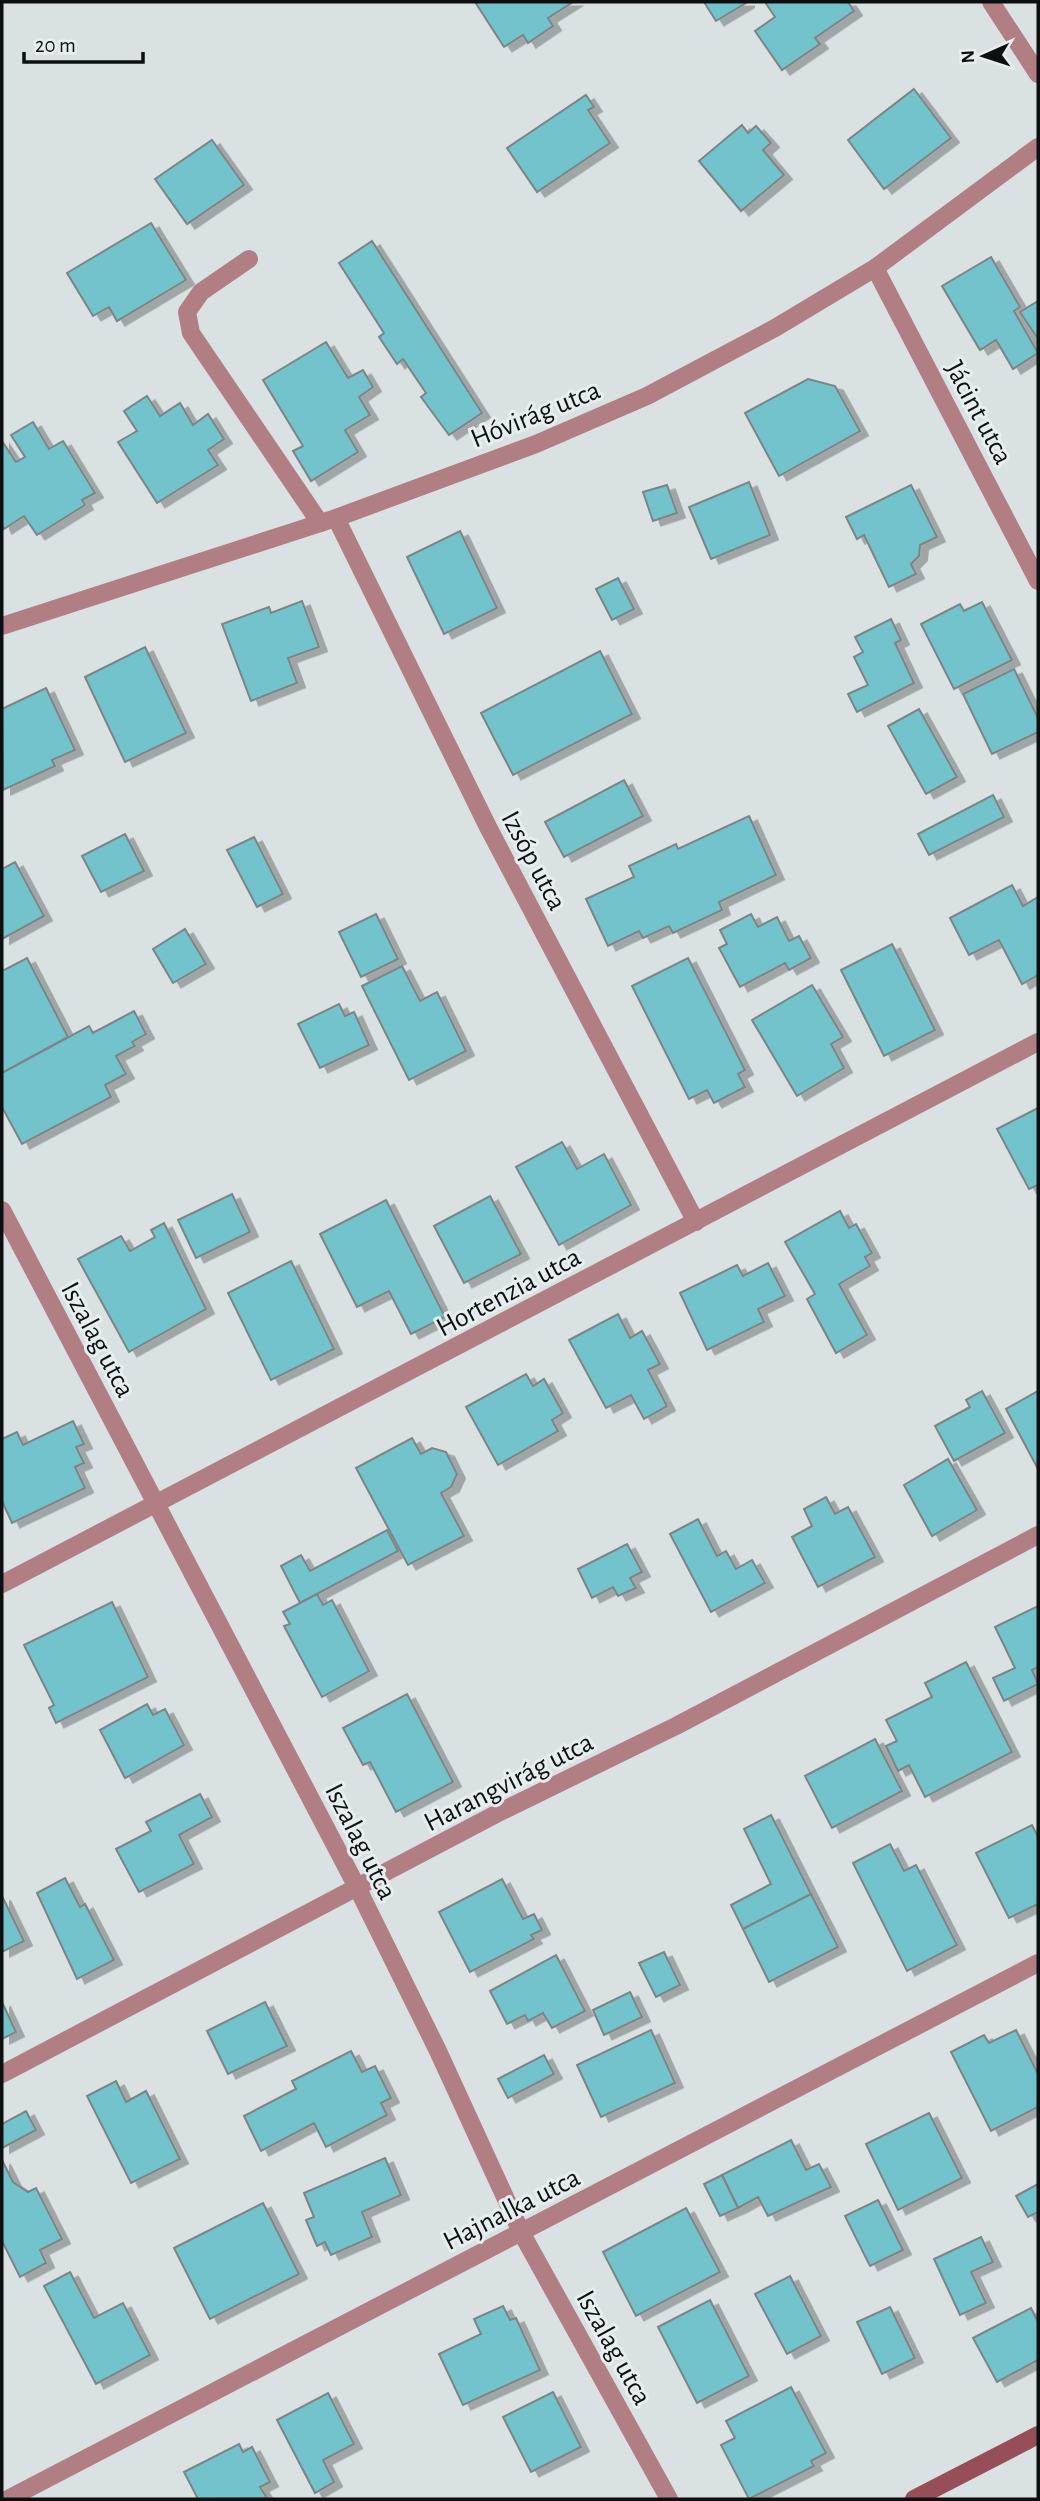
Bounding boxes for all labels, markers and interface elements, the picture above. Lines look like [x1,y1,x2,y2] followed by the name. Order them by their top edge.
[24,21,144,65] scale bar
[949,21,1019,91] north arrow
[35,35,76,56] text: 20 m
[959,50,978,64] text: N
[939,357,1017,469] street label: Jácint utca
[467,376,604,453] street label: Hóvirág utca
[495,807,571,915] street label: Izsóp utca
[432,1243,586,1342] street label: Hortenzia utca
[55,1278,139,1402] street label: Iszalag utca
[420,1728,598,1837] street label: Harangvirág utca
[319,1779,401,1905] street label: Iszalag utca
[439,2163,585,2256] street label: Hajnalka utca
[570,2286,656,2410] street label: Iszalag utca

